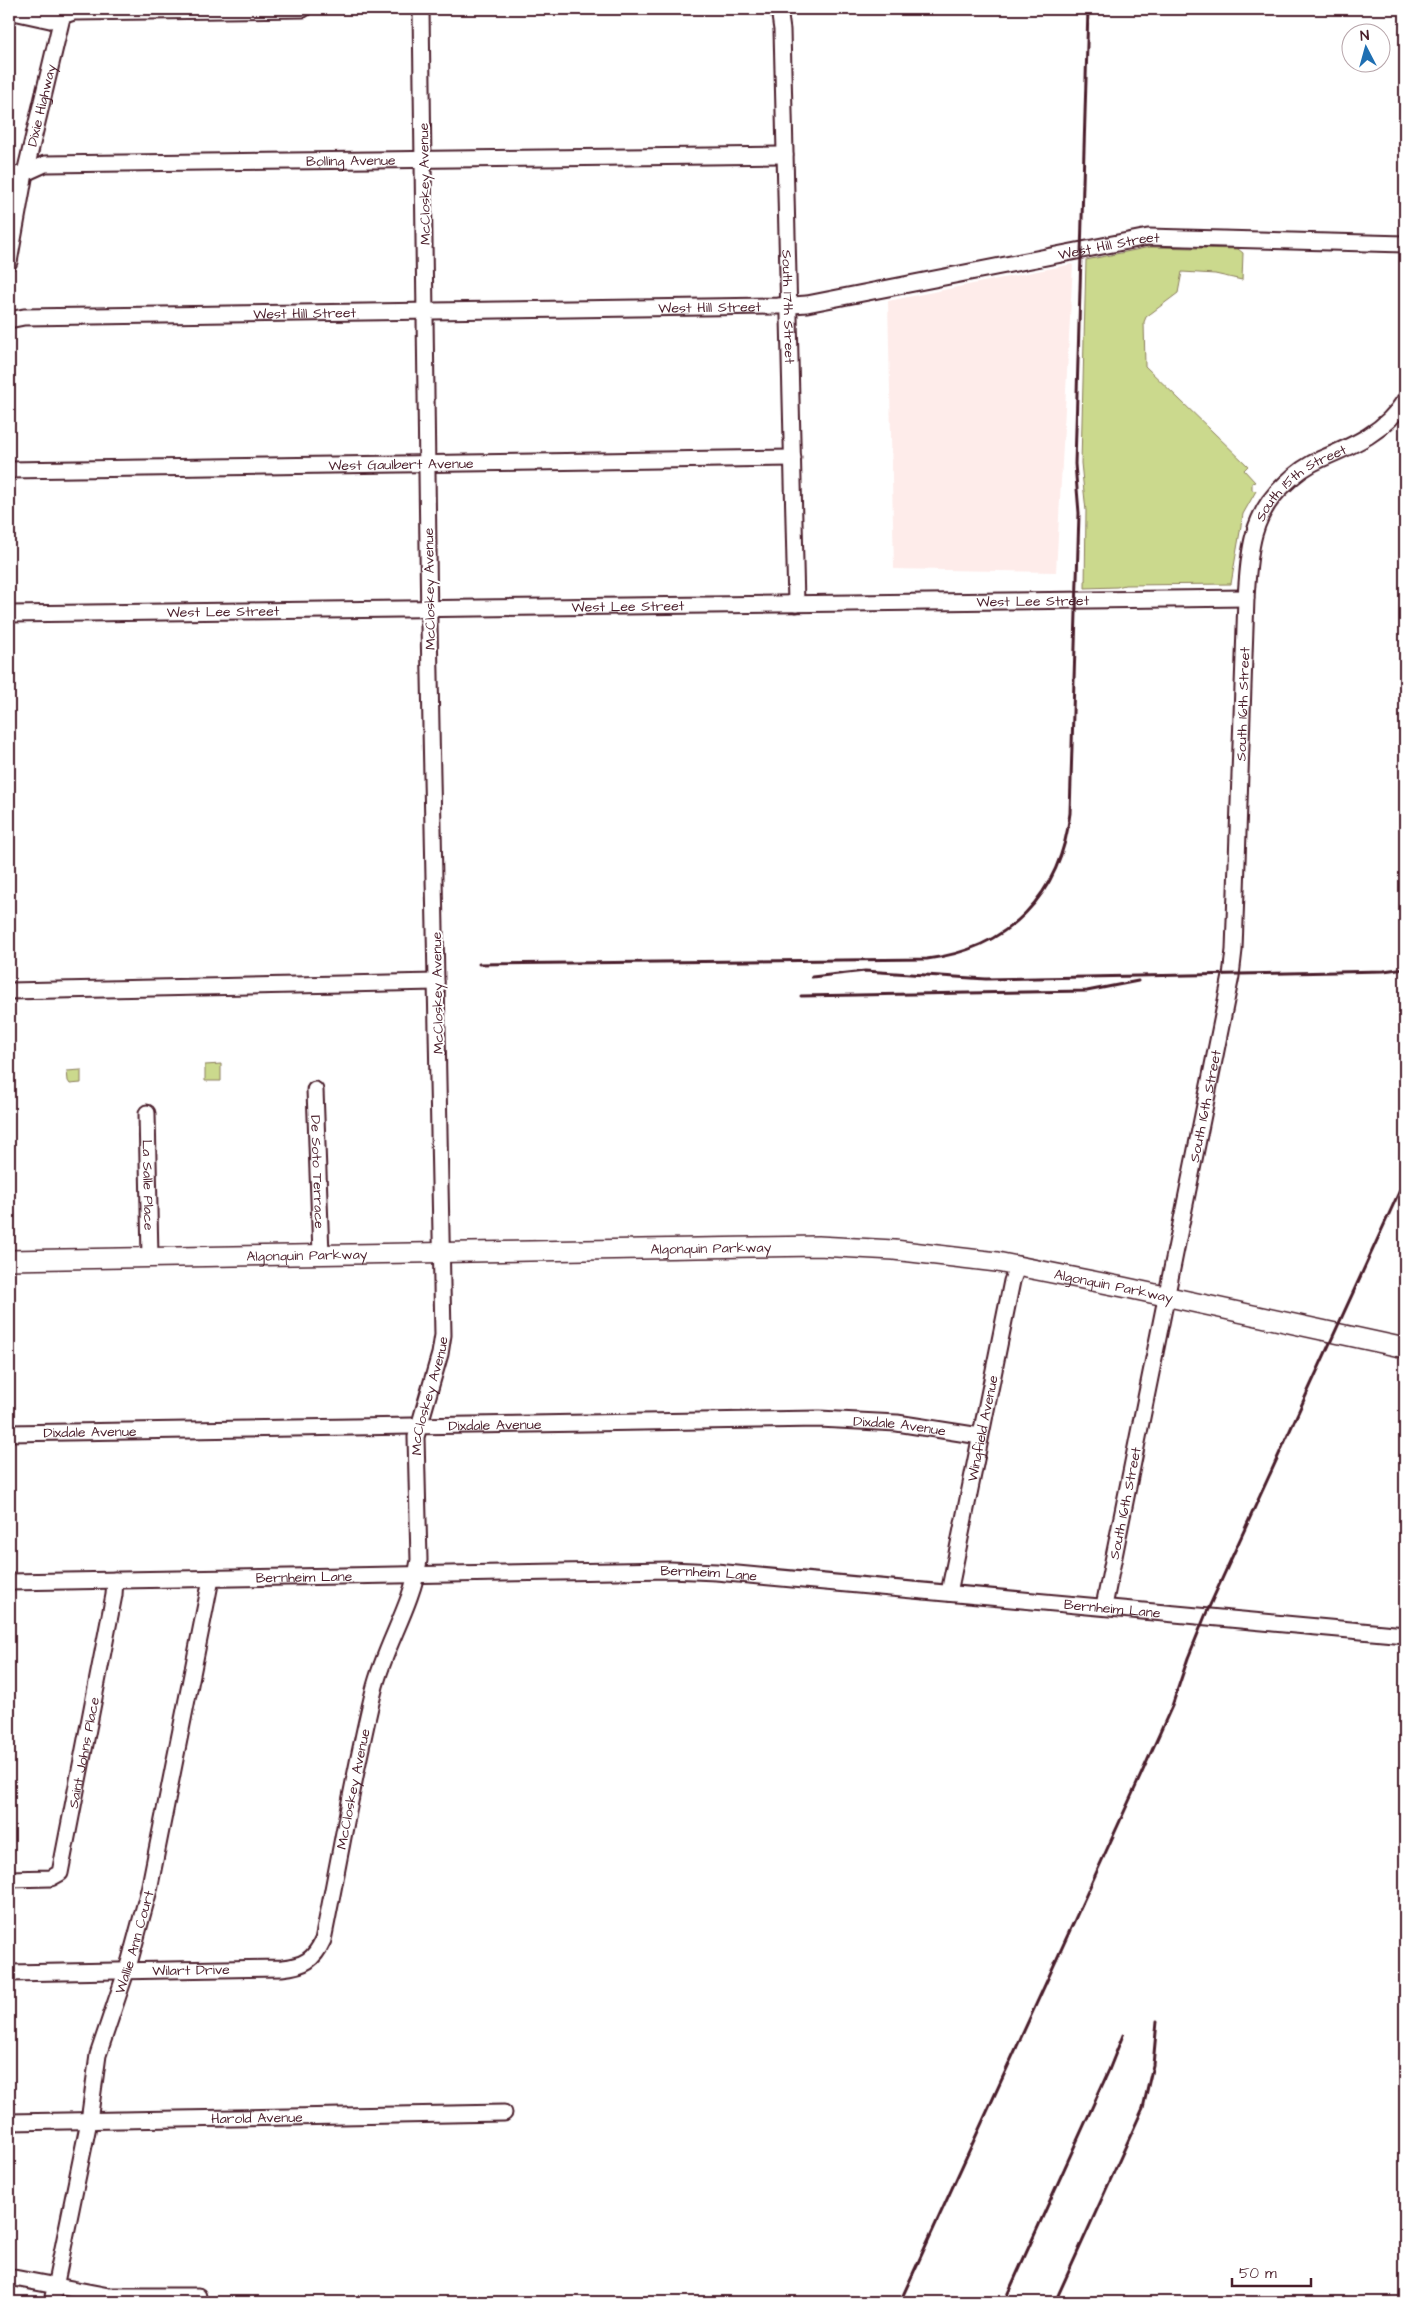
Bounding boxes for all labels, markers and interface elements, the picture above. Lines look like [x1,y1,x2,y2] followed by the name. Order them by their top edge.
[1342,22,1392,72] north arrow
[1359,26,1370,46] text: N
[23,62,62,149] street label: Dixie Highway
[414,122,436,245] street label: McCloskey Avenue
[306,151,396,172] street label: Bolling Avenue
[1057,228,1160,265] street label: West Hill Street
[776,249,799,364] street label: South 17th Street
[658,297,762,319] street label: West Hill Street
[253,303,357,325] street label: West Hill Street
[1251,440,1350,525] street label: South 15th Street
[328,454,474,476] street label: West Gaulbert Avenue
[419,527,441,650] street label: McCloskey Avenue
[976,591,1090,612] street label: West Lee Street
[571,596,685,618] street label: West Lee Street
[166,601,280,623] street label: West Lee Street
[1231,646,1255,761] street label: South 16th Street
[427,931,449,1054] street label: McCloskey Avenue
[1185,1048,1227,1164] street label: South 16th Street
[305,1115,329,1230] street label: De Soto Terrace
[137,1139,158,1231] street label: La Salle Place
[650,1238,772,1260] street label: Algonquin Parkway
[246,1245,368,1267] street label: Algonquin Parkway
[1052,1265,1175,1309] street label: Algonquin Parkway
[407,1335,454,1456] street label: McCloskey Avenue
[963,1373,1004,1483] street label: Wingfield Avenue
[853,1412,947,1442] street label: Dixdale Avenue
[448,1415,542,1436] street label: Dixdale Avenue
[43,1422,137,1443] street label: Dixdale Avenue
[1105,1445,1147,1561] street label: South 16th Street
[660,1561,758,1587] street label: Bernheim Lane
[255,1567,353,1589] street label: Bernheim Lane
[1063,1595,1162,1624] street label: Bernheim Lane
[64,1695,105,1810] street label: Saint Johns Place
[332,1727,376,1851] street label: McCloskey Avenue
[110,1888,160,1997] street label: Wallie Ann Court
[152,1960,230,1981] street label: Wilart Drive
[211,2108,303,2129] street label: Harold Avenue
[1232,2256,1310,2288] scale bar
[1239,2263,1277,2284] text: 50 m

